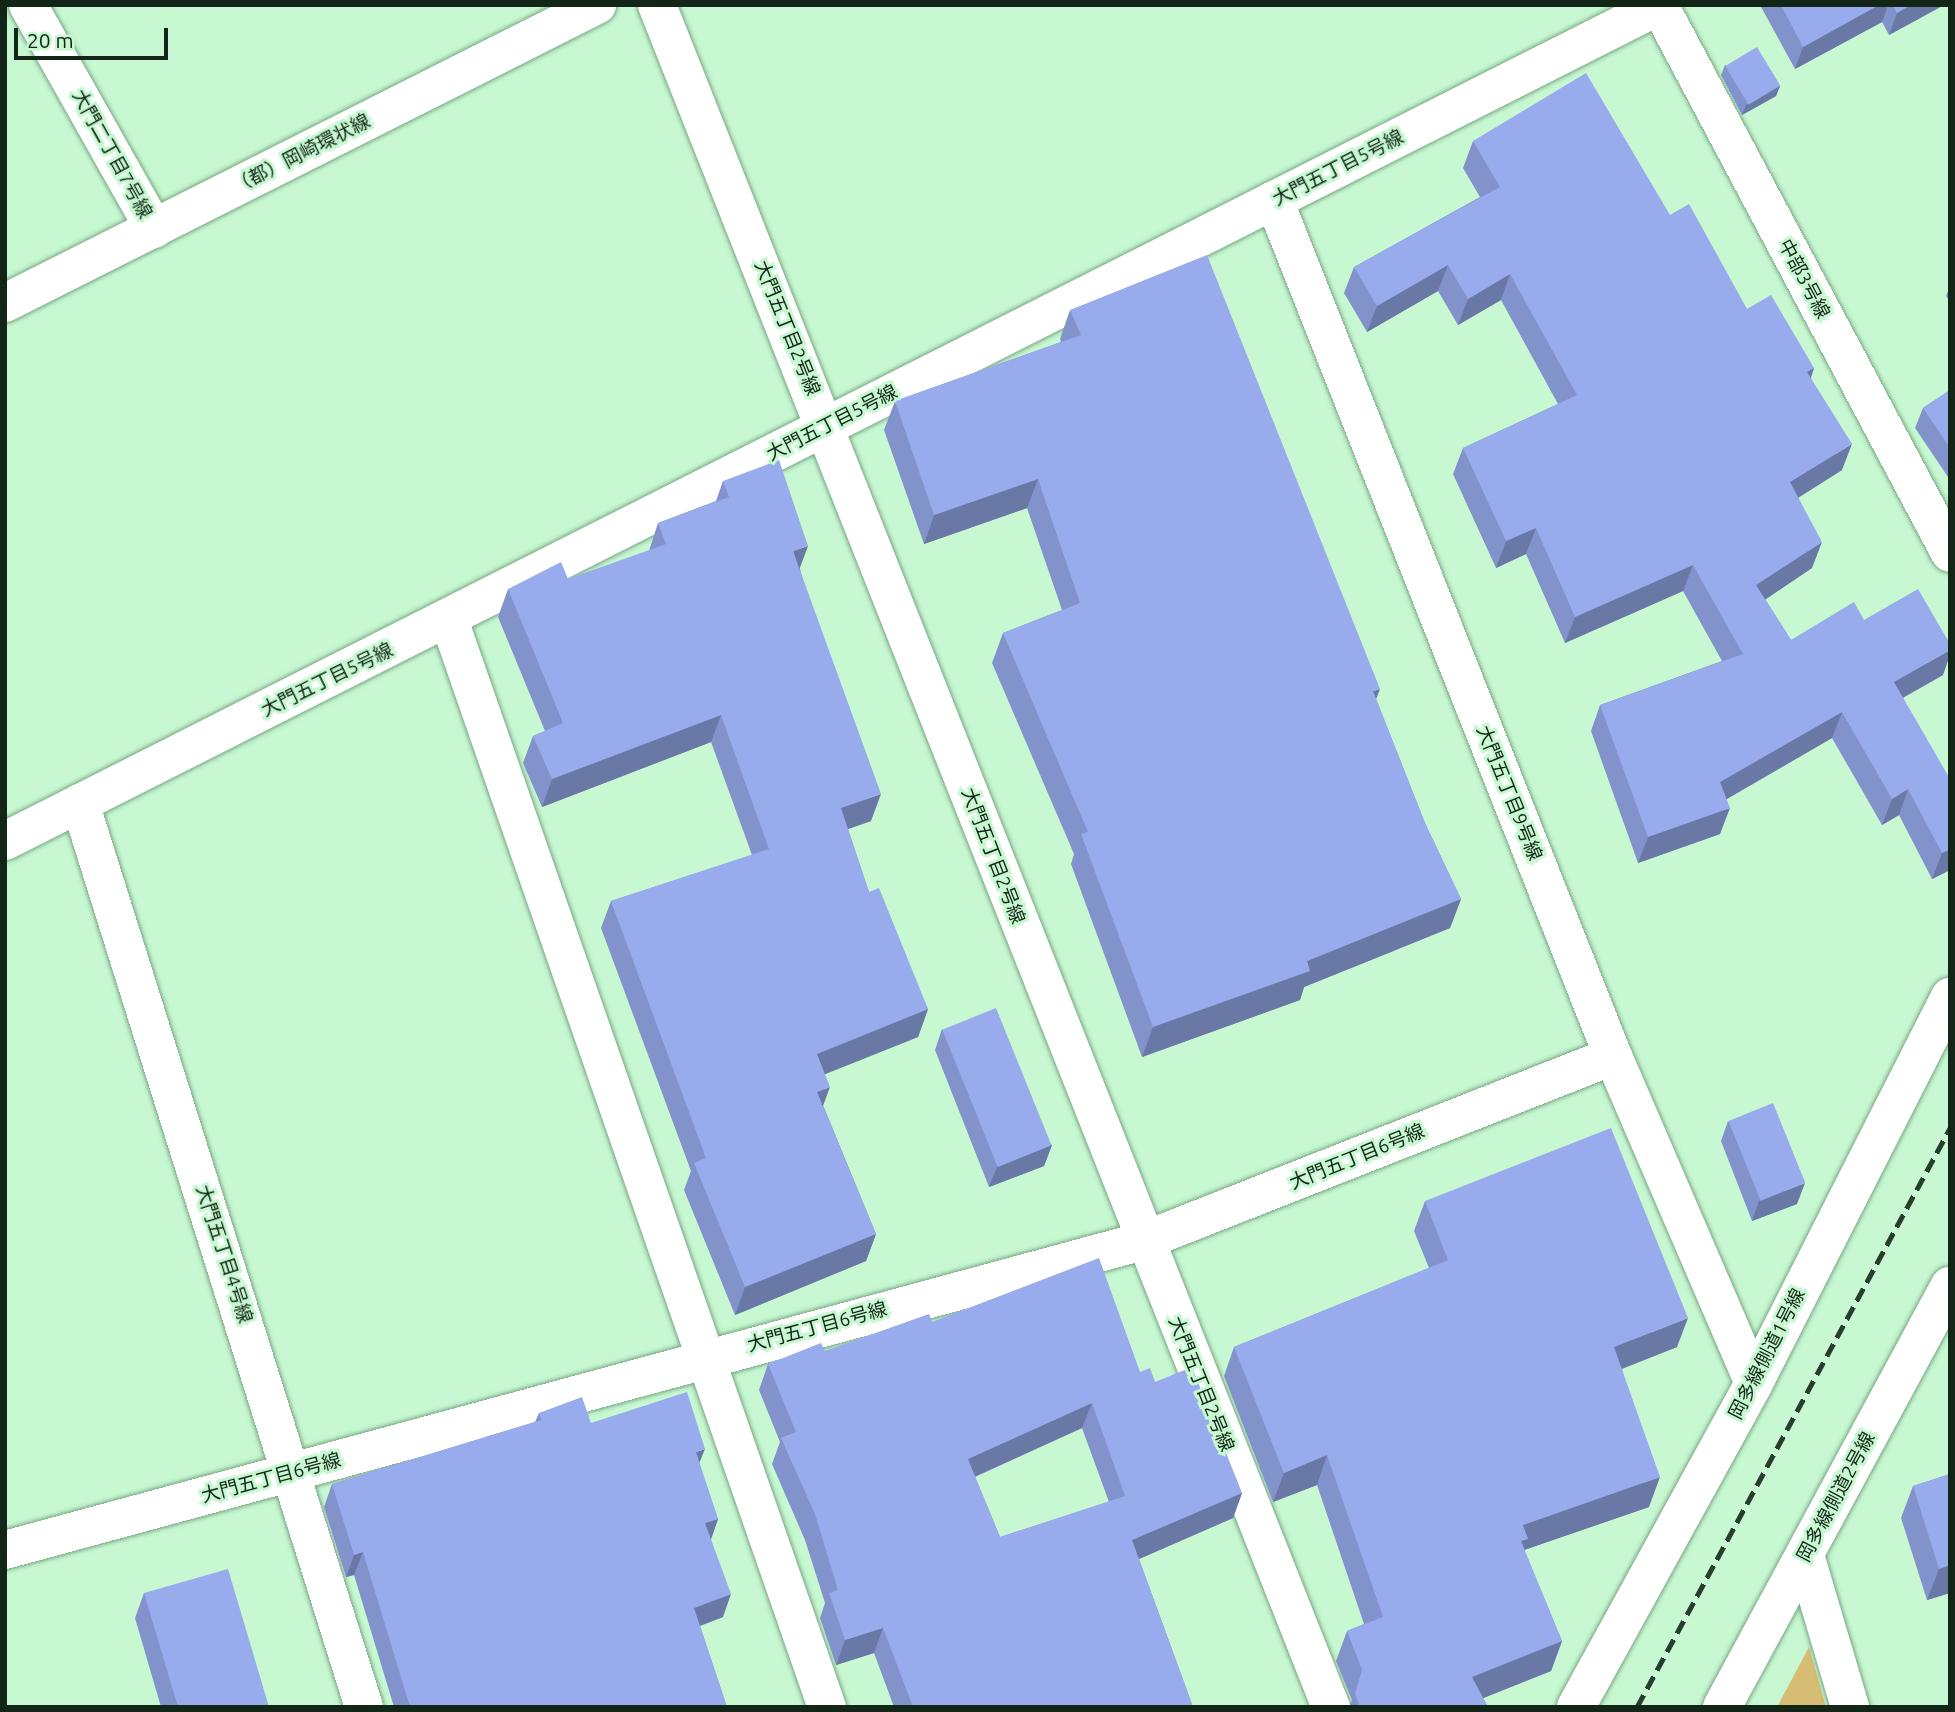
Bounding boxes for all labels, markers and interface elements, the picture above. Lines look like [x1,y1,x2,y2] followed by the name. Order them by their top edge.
[18,14,172,58] scale bar
[27,28,74,52] text: 20 m
[67,86,157,222] street label: 大門二丁目7号線
[228,109,374,199] street label: （都）岡崎環状線
[1269,125,1407,211] street label: 大門五丁目5号線
[1774,235,1834,323] street label: 中部3号線
[750,257,824,399] street label: 大門五丁目2号線
[763,380,901,466] street label: 大門五丁目5号線
[257,638,397,722] street label: 大門五丁目5号線
[1472,722,1546,864] street label: 大門五丁目9号線
[957,785,1029,927] street label: 大門五丁目2号線
[1286,1120,1428,1194] street label: 大門五丁目6号線
[191,1182,257,1326] street label: 大門五丁目4号線
[1724,1285,1810,1423] street label: 岡多線側道1号線
[745,1297,889,1357] street label: 大門五丁目6号線
[1164,1313,1238,1455] street label: 大門五丁目2号線
[1792,1428,1880,1566] street label: 岡多線側道2号線
[199,1448,343,1508] street label: 大門五丁目6号線

